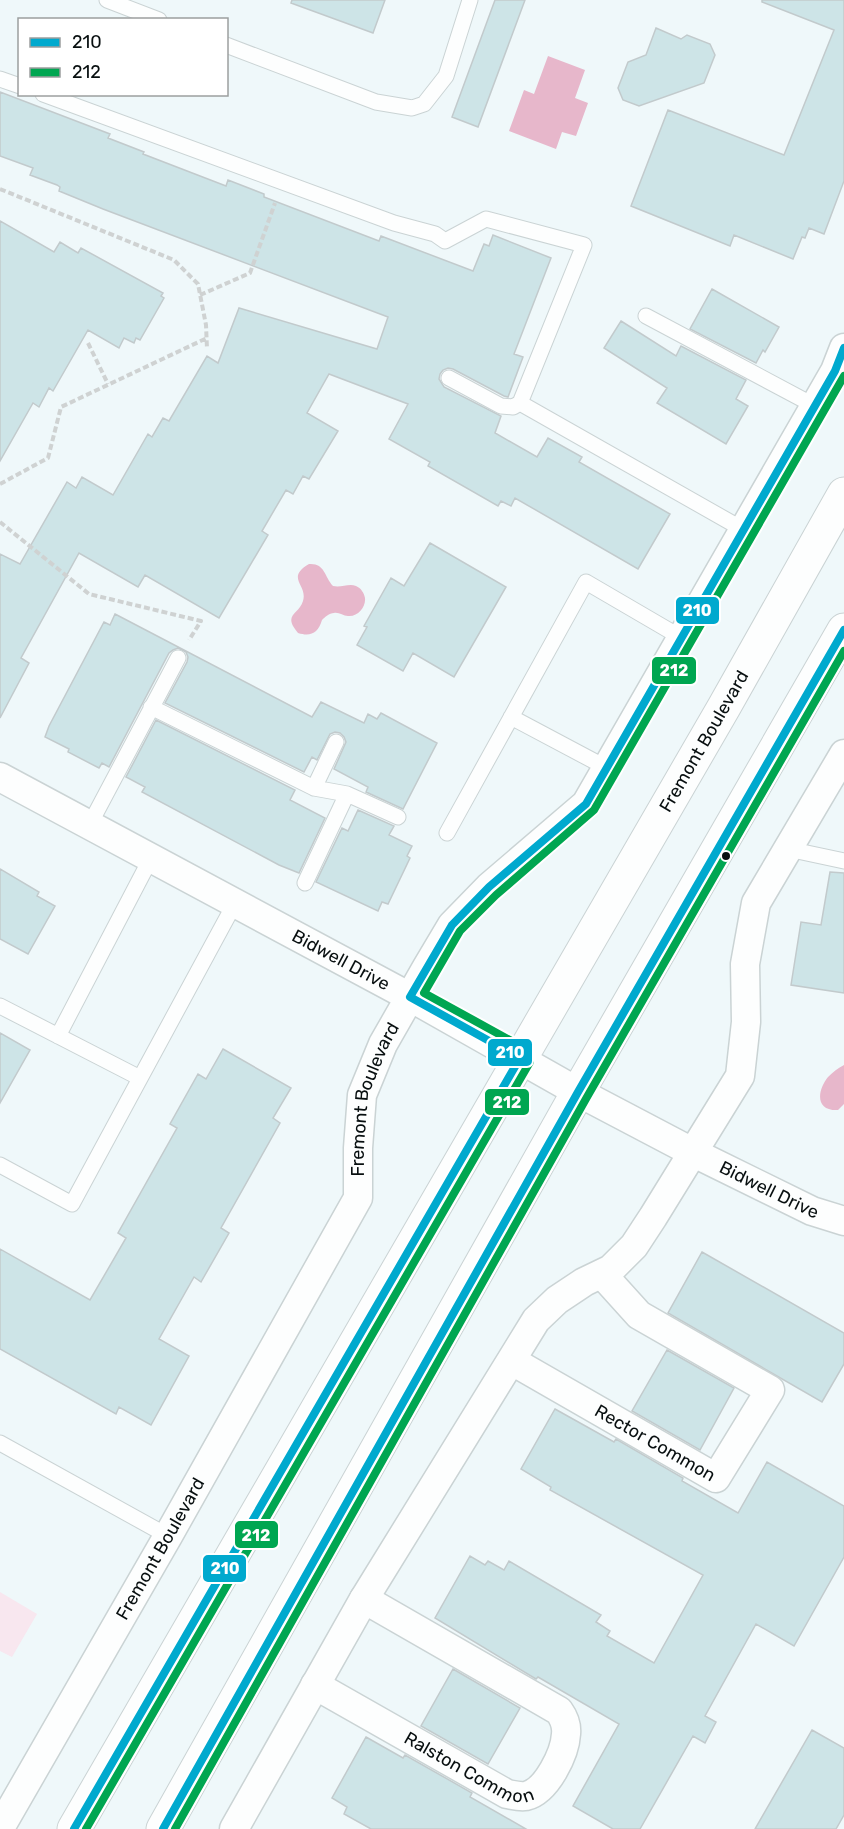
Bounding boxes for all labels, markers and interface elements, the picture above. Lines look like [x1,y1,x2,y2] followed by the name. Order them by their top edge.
[18,18,228,96] legend
[72,31,102,53] text: 210
[72,61,101,83] text: 212
[675,596,720,625] line badge: 210
[682,601,712,620] text: 210
[651,656,697,685] line badge: 212
[660,661,688,680] text: 212
[655,667,753,816] street label: Fremont Boulevard
[720,850,732,862] unlabelled marker
[288,925,394,995] street label: Bidwell Drive
[347,1019,404,1177] street label: Fremont Boulevard
[487,1038,533,1067] line badge: 210
[495,1043,525,1062] text: 210
[484,1088,530,1116] line badge: 212
[493,1093,521,1112] text: 212
[716,1156,821,1223] street label: Bidwell Drive
[591,1400,719,1486] street label: Rector Common
[111,1474,209,1624] street label: Fremont Boulevard
[234,1520,279,1549] line badge: 212
[242,1526,270,1545] text: 212
[202,1554,247,1583] line badge: 210
[210,1559,240,1578] text: 210
[400,1727,537,1808] street label: Ralston Common

